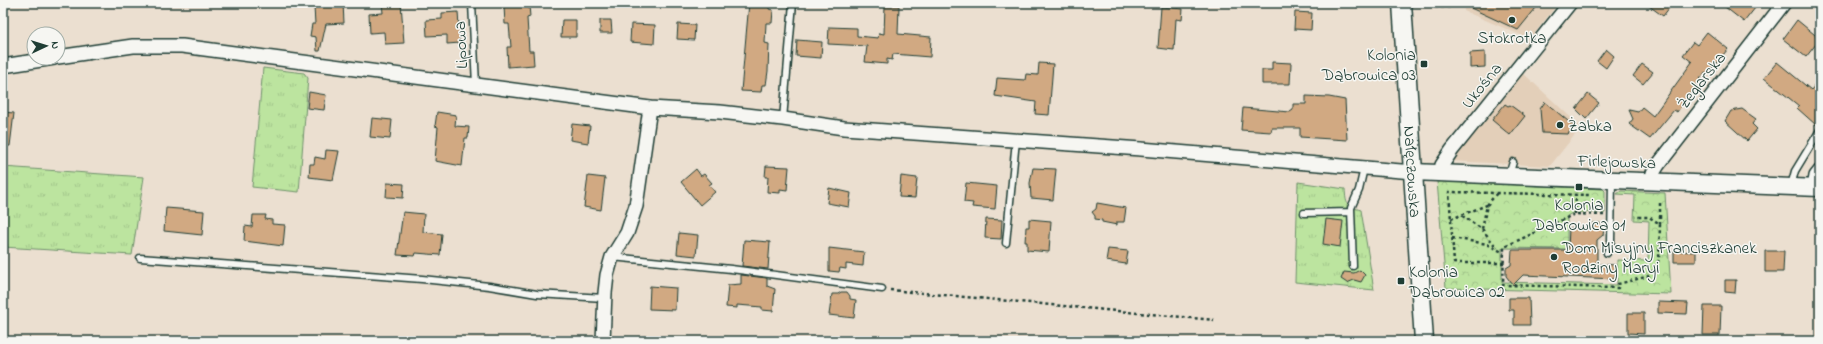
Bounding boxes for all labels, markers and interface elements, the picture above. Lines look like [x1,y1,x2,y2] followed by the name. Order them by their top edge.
[1507,15,1517,25] marker: Stokrotka
[448,20,475,69] street label: Lipowa
[26,26,66,66] north arrow
[1478,26,1546,51] place label: Stokrotka
[47,41,63,50] text: N
[1321,43,1416,88] place label: Kolonia Dąbrowica 03
[1672,47,1734,116] street label: Żeglarska
[1456,57,1509,115] street label: Ukośna
[1419,59,1429,69] marker: Kolonia Dąbrowica 03
[1568,114,1612,139] place label: Żabka
[1555,120,1565,130] marker: Żabka
[1396,125,1427,219] street label: Nałęczowska
[1576,149,1657,176] street label: Firlejowska
[1574,182,1584,192] marker: Kolonia Dąbrowica 01
[1532,193,1626,238] place label: Kolonia Dąbrowica 01
[1561,236,1757,282] place label: Dom Misyjny Franciszkanek Rodziny Maryi
[1549,252,1559,262] marker: Dom Misyjny Franciszkanek Rodziny Maryi
[1408,260,1505,305] place label: Kolonia Dąbrowica 02
[1396,276,1406,286] marker: Kolonia Dąbrowica 02

